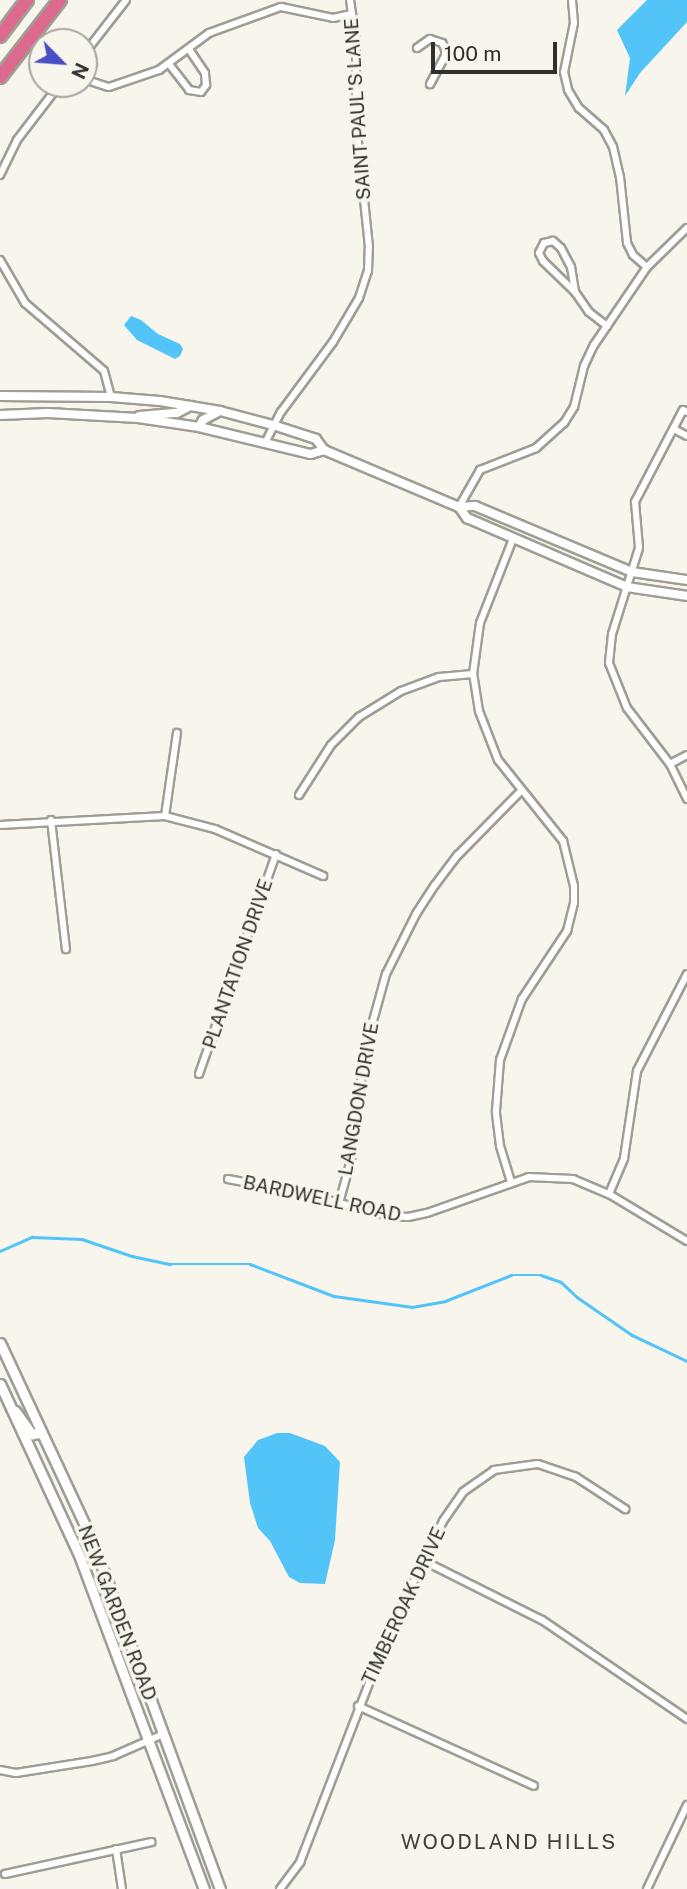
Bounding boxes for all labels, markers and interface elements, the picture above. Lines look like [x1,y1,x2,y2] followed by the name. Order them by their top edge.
[340,17,376,201] street label: SAINT PAUL'S LANE
[28,28,98,98] north arrow
[435,28,561,72] scale bar
[444,41,501,66] text: 100 m
[67,60,93,82] text: N
[198,876,278,1052] street label: PLANTATION DRIVE
[334,1021,384,1177] street label: LANGDON DRIVE
[241,1171,403,1227] street label: BARDWELL ROAD
[73,1522,161,1704] street label: NEW GARDEN ROAD
[357,1524,451,1688] street label: TIMBEROAK DRIVE
[402,1829,616,1855] district label: WOODLAND HILLS

